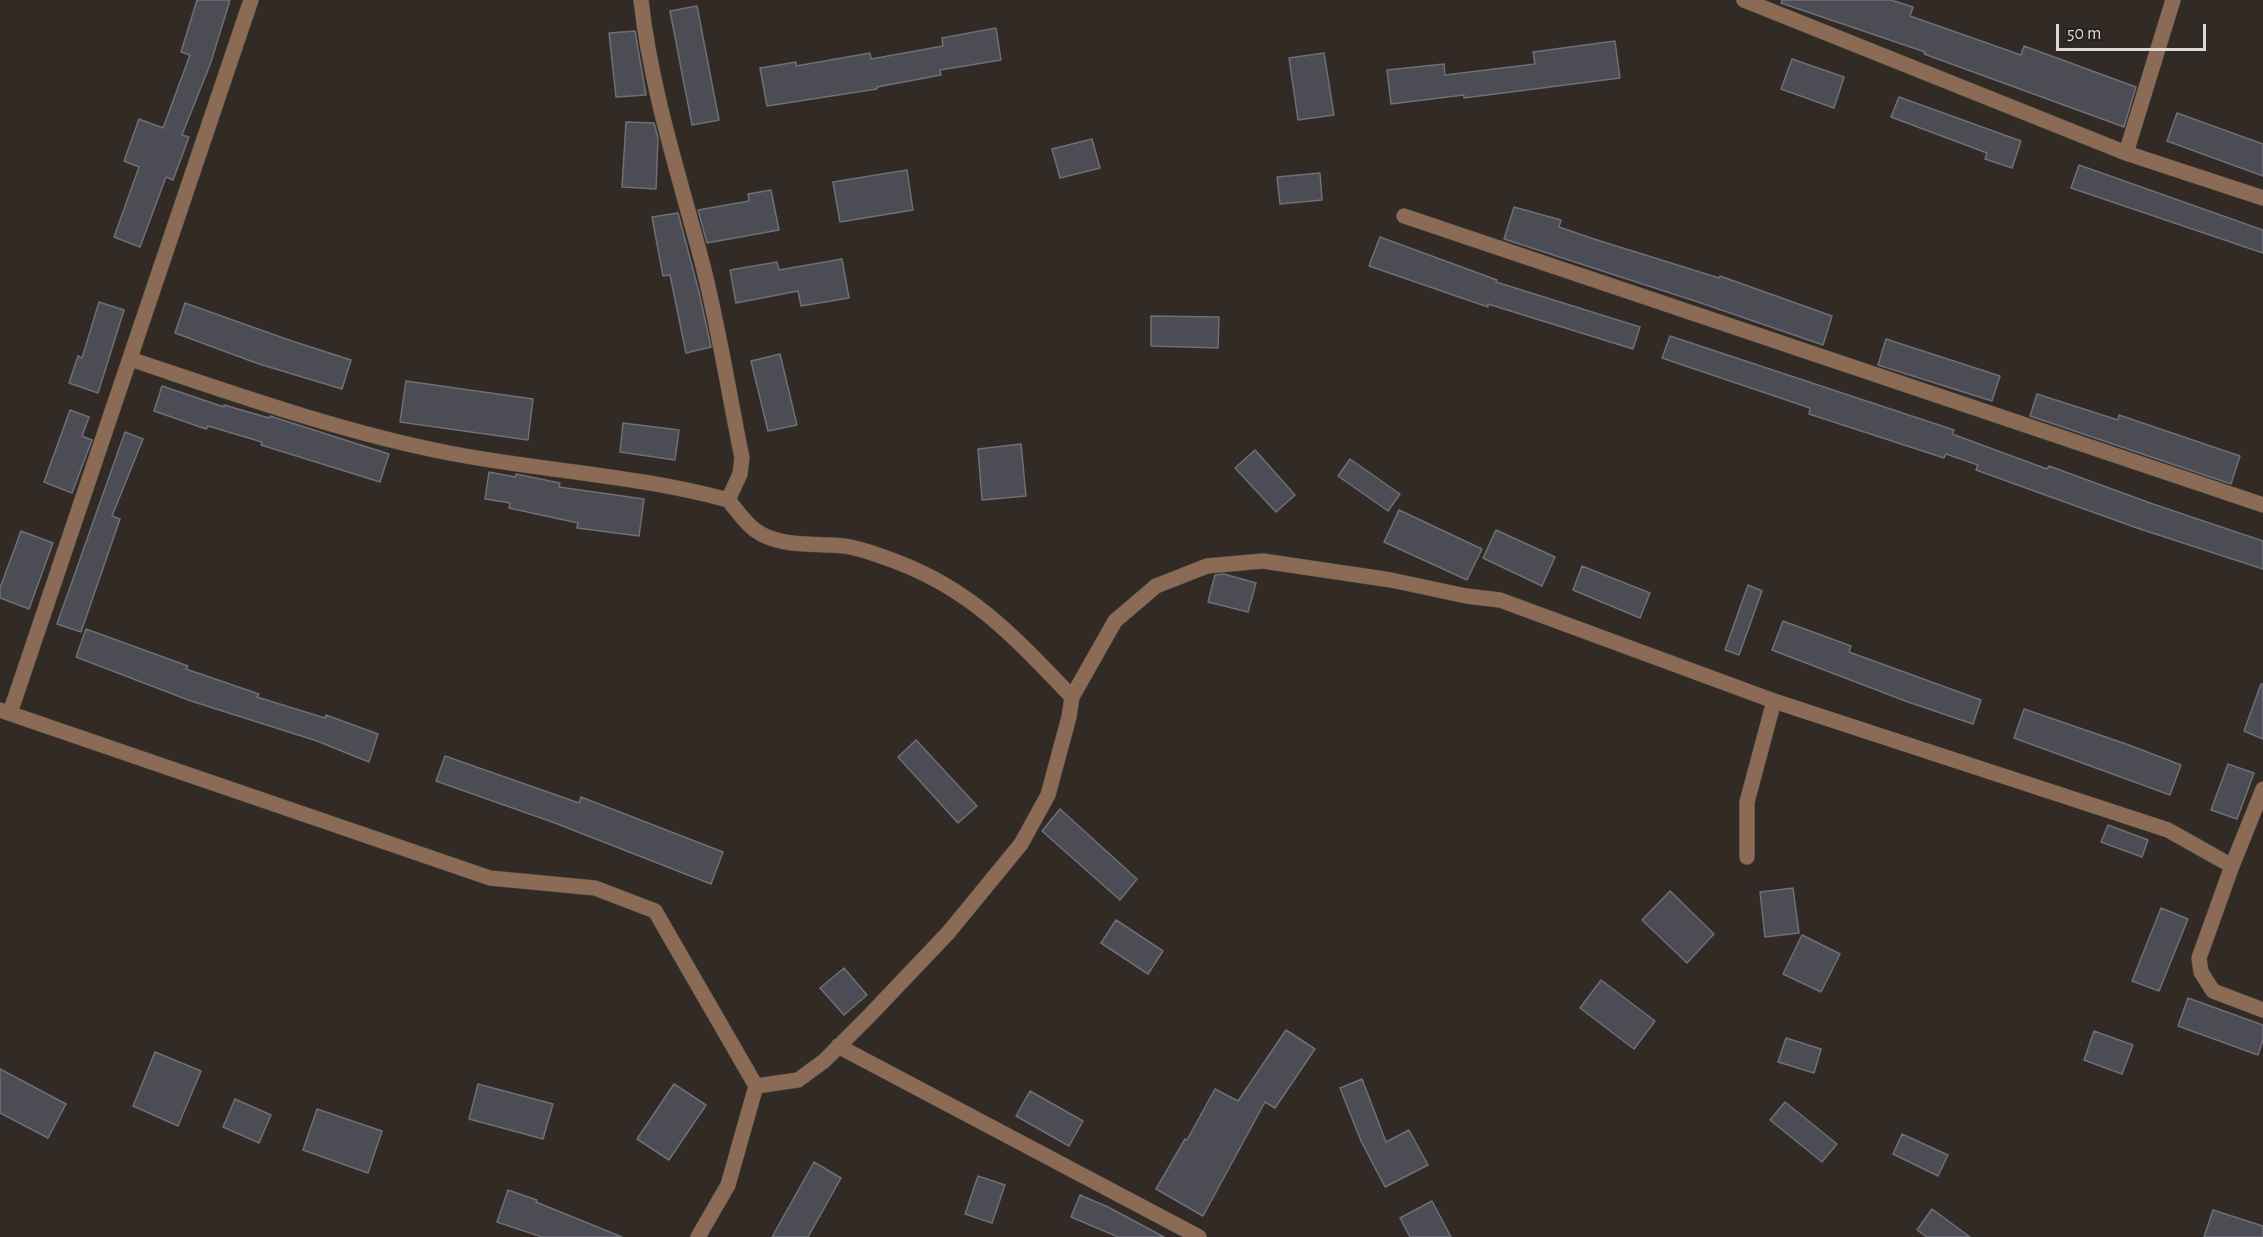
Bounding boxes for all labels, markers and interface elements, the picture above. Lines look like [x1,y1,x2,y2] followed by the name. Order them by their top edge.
[2059,12,2209,50] scale bar
[2067,25,2101,43] text: 50 m

